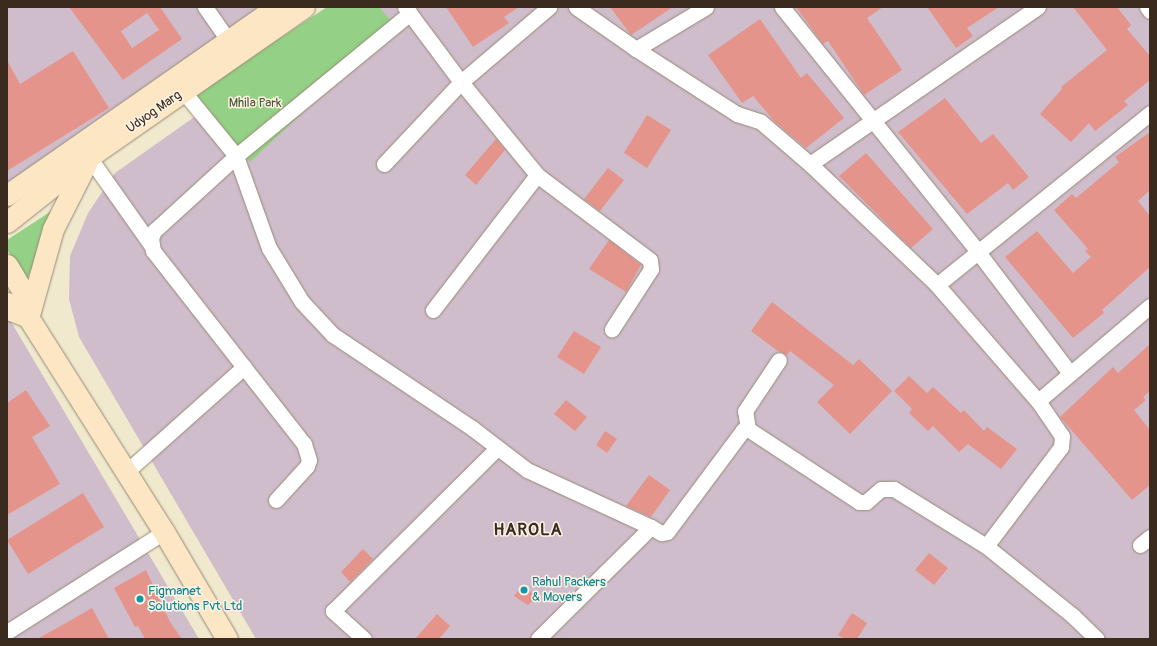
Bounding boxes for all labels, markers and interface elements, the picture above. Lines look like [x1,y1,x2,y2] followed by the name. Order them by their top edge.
[124,87,184,137] street label: Udyog Marg
[229,95,281,111] park label: Mhila Park
[493,520,563,540] district label: HAROLA
[532,575,606,606] place label: Rahul Packers & Movers
[148,584,242,615] place label: Figmanet Solutions Pvt Ltd
[519,585,529,595] marker: Rahul Packers & Movers
[135,594,145,604] marker: Figmanet Solutions Pvt Ltd

